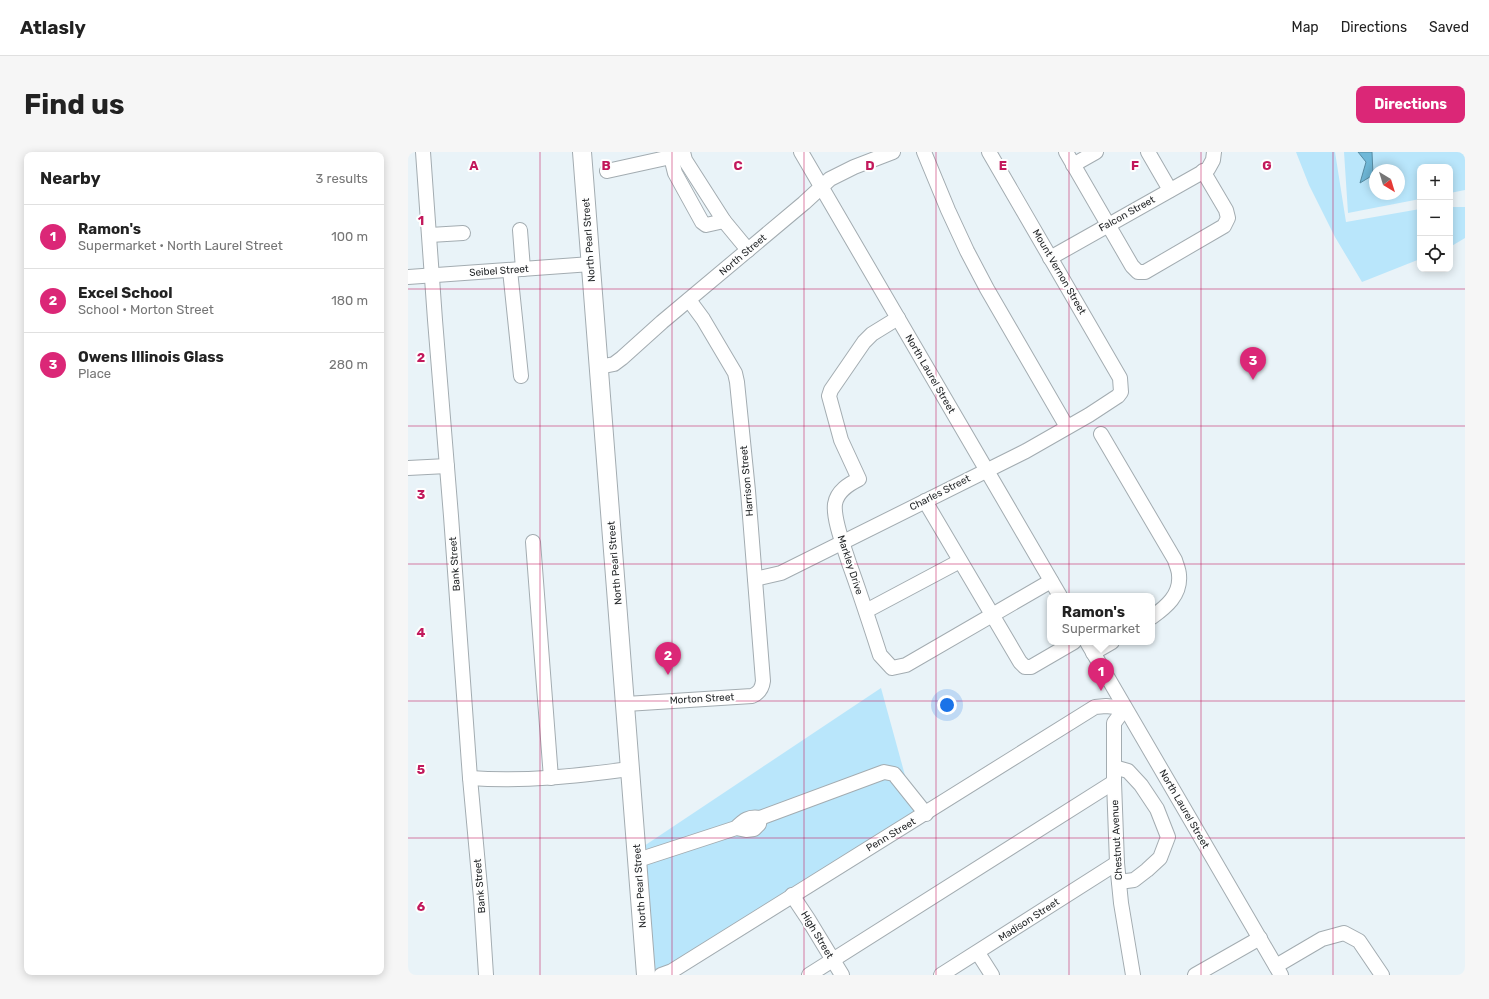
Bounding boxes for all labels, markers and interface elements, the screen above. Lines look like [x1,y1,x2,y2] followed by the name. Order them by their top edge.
[20,16,86,39] text: Atlasly
[1292,19,1319,36] text: Map
[1341,19,1407,36] text: Directions
[1429,19,1469,36] text: Saved
[1356,86,1465,123] button: Directions
[24,88,124,121] text: Find us
[469,158,479,173] text: A
[601,158,611,173] text: B
[733,158,743,173] text: C
[865,158,875,173] text: D
[999,158,1007,173] text: E
[1131,158,1139,173] text: F
[1262,158,1272,173] text: G
[1369,164,1405,200] north arrow
[1417,164,1453,272] map controls
[1417,164,1453,200] button: +
[40,168,101,188] text: Nearby
[316,171,368,186] text: 3 results
[1097,194,1157,234] street label: Falcon Street
[580,198,598,282] street label: North Pearl Street
[1417,200,1453,236] button: −
[418,213,424,228] text: 1
[78,220,141,238] text: Ramon's
[1030,227,1088,317] street label: Mount Vernon Street
[50,229,56,244] text: 1
[331,229,368,244] text: 100 m
[717,232,769,278] street label: North Street
[1417,236,1453,272] button: locate
[78,238,283,253] text: Supermarket · North Laurel Street
[469,263,529,279] street label: Seibel Street
[78,284,173,302] text: Excel School
[49,293,57,308] text: 2
[331,293,368,308] text: 180 m
[78,302,214,317] text: School · Morton Street
[903,332,958,416] street label: North Laurel Street
[1240,347,1266,380] pin: 3
[78,348,224,366] text: Owens Illinois Glass
[417,350,425,365] text: 2
[49,357,57,372] text: 3
[329,357,368,372] text: 280 m
[78,366,111,381] text: Place
[738,445,756,517] street label: Harrison Street
[908,473,972,513] street label: Charles Street
[417,487,426,502] text: 3
[605,521,625,605] street label: North Pearl Street
[835,534,865,597] street label: Markley Drive
[447,536,463,592] street label: Bank Street
[1047,593,1155,645] popup
[1062,603,1125,621] text: Ramon's
[1062,621,1140,636] text: Supermarket
[417,625,426,640] text: 4
[655,642,681,675] pin: 2
[1088,658,1114,691] pin: 1
[669,691,735,707] street label: Morton Street
[937,695,957,715] your location
[417,762,425,777] text: 5
[1157,767,1212,851] street label: North Laurel Street
[1109,799,1125,881] street label: Chestnut Avenue
[864,816,918,854] street label: Penn Street
[631,844,649,928] street label: North Pearl Street
[472,858,488,914] street label: Bank Street
[996,896,1062,944] street label: Madison Street
[417,899,426,914] text: 6
[798,909,836,961] street label: High Street

